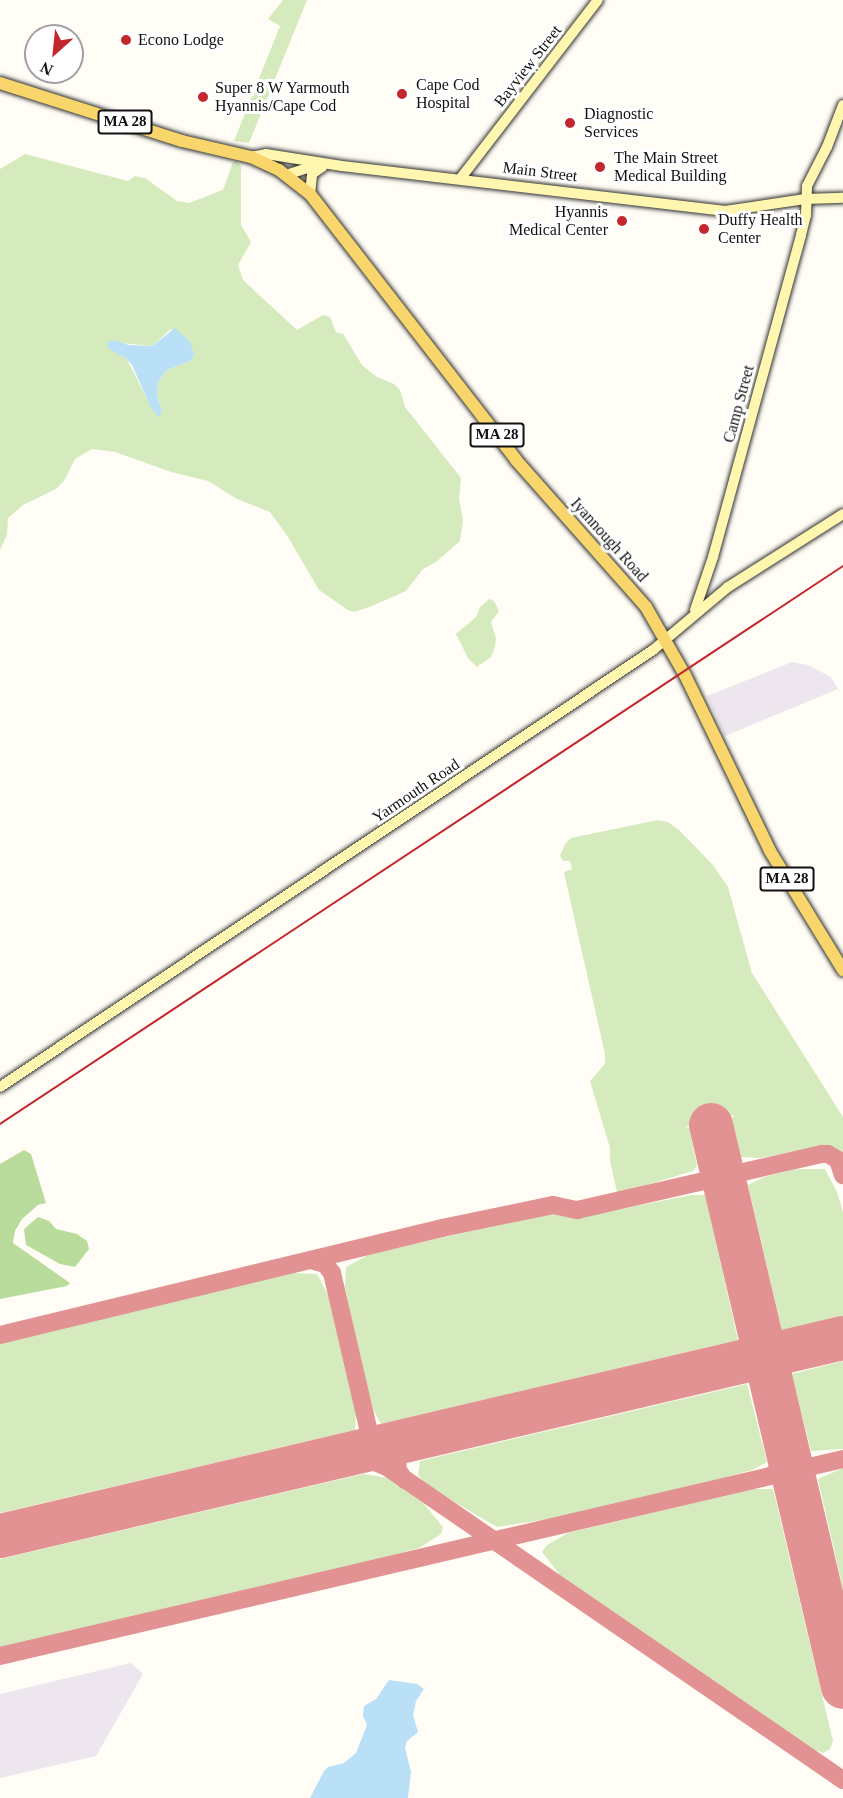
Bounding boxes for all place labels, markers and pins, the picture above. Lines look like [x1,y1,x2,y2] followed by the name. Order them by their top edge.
[138,30,224,50] place label: Econo Lodge
[119,33,133,47] marker: Econo Lodge
[416,75,480,113] place label: Cape Cod Hospital
[215,78,351,116] place label: Super 8 W Yarmouth Hyannis/Cape Cod
[393,85,411,103] marker: Cape Cod Hospital
[196,90,210,104] marker: Super 8 W Yarmouth Hyannis/Cape Cod
[584,104,653,142] place label: Diagnostic Services
[561,114,579,132] marker: Diagnostic Services
[614,148,726,186] place label: The Main Street Medical Building
[591,158,609,176] marker: The Main Street Medical Building
[509,202,608,240] place label: Hyannis Medical Center
[718,210,803,248] place label: Duffy Health Center
[613,212,631,230] marker: Hyannis Medical Center
[695,220,713,238] marker: Duffy Health Center

